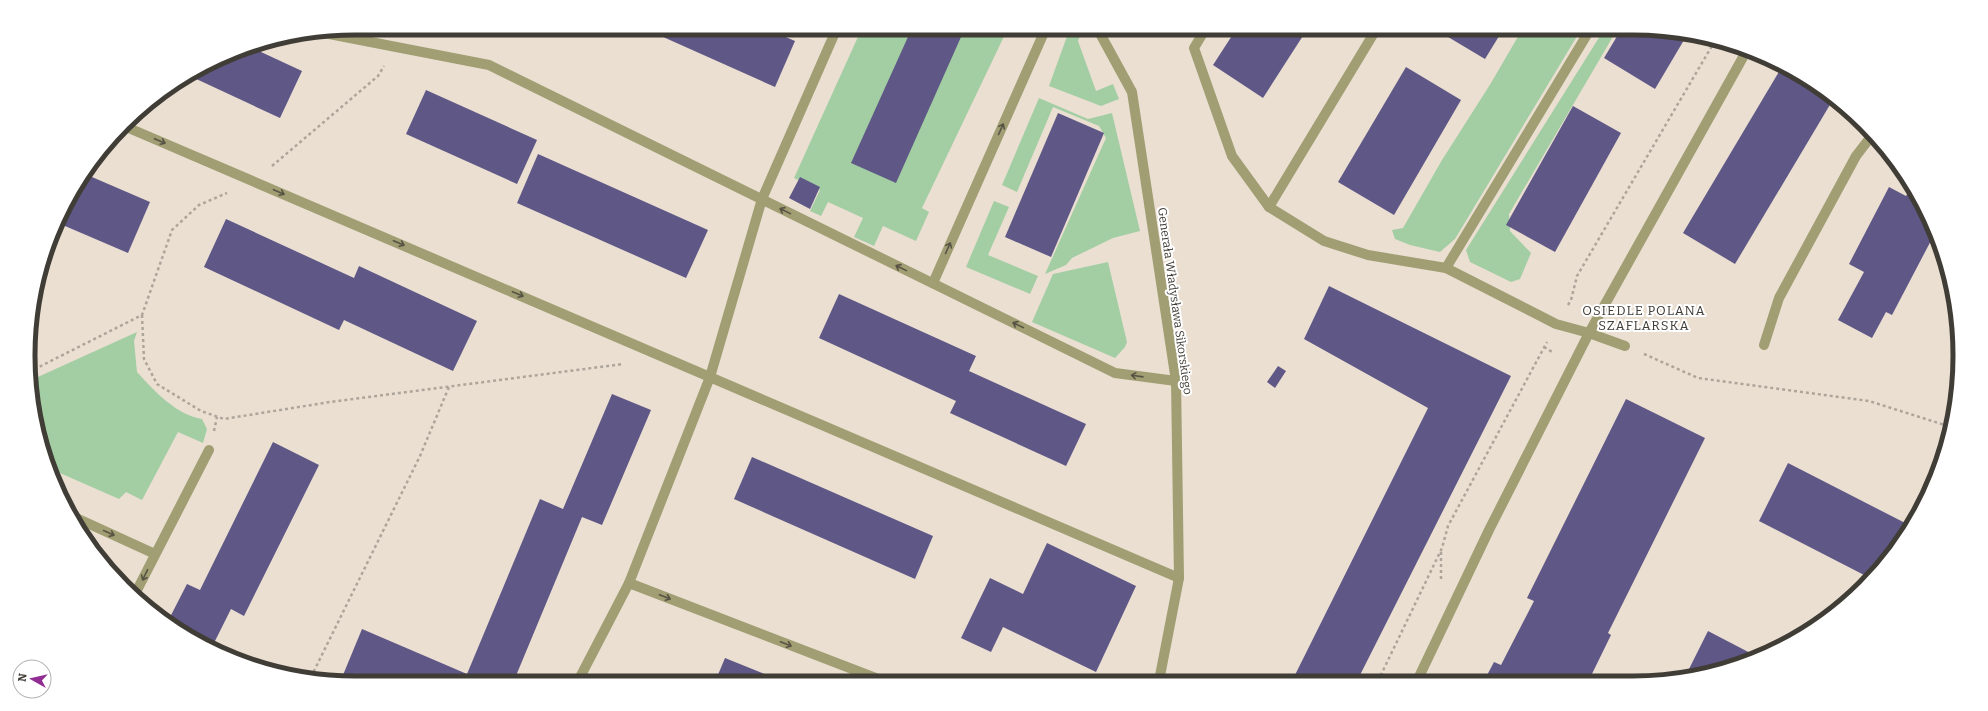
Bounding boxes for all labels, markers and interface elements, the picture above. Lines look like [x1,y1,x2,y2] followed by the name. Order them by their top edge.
[998,123,1006,135] one-way arrow
[153,138,165,145] one-way arrow
[273,189,285,196] one-way arrow
[1155,206,1195,396] street label: Generała Władysława Sikorskiego
[779,207,791,214] one-way arrow
[393,240,405,248] one-way arrow
[945,242,953,254] one-way arrow
[896,264,908,271] one-way arrow
[512,291,524,299] one-way arrow
[1582,303,1706,333] district label: OSIEDLE POLANA SZAFLARSKA
[1012,321,1024,328] one-way arrow
[1131,372,1144,380] one-way arrow
[103,530,115,537] one-way arrow
[141,569,148,581] one-way arrow
[659,593,671,601] one-way arrow
[780,640,792,648] one-way arrow
[12,659,52,699] north arrow
[16,672,30,683] text: N

